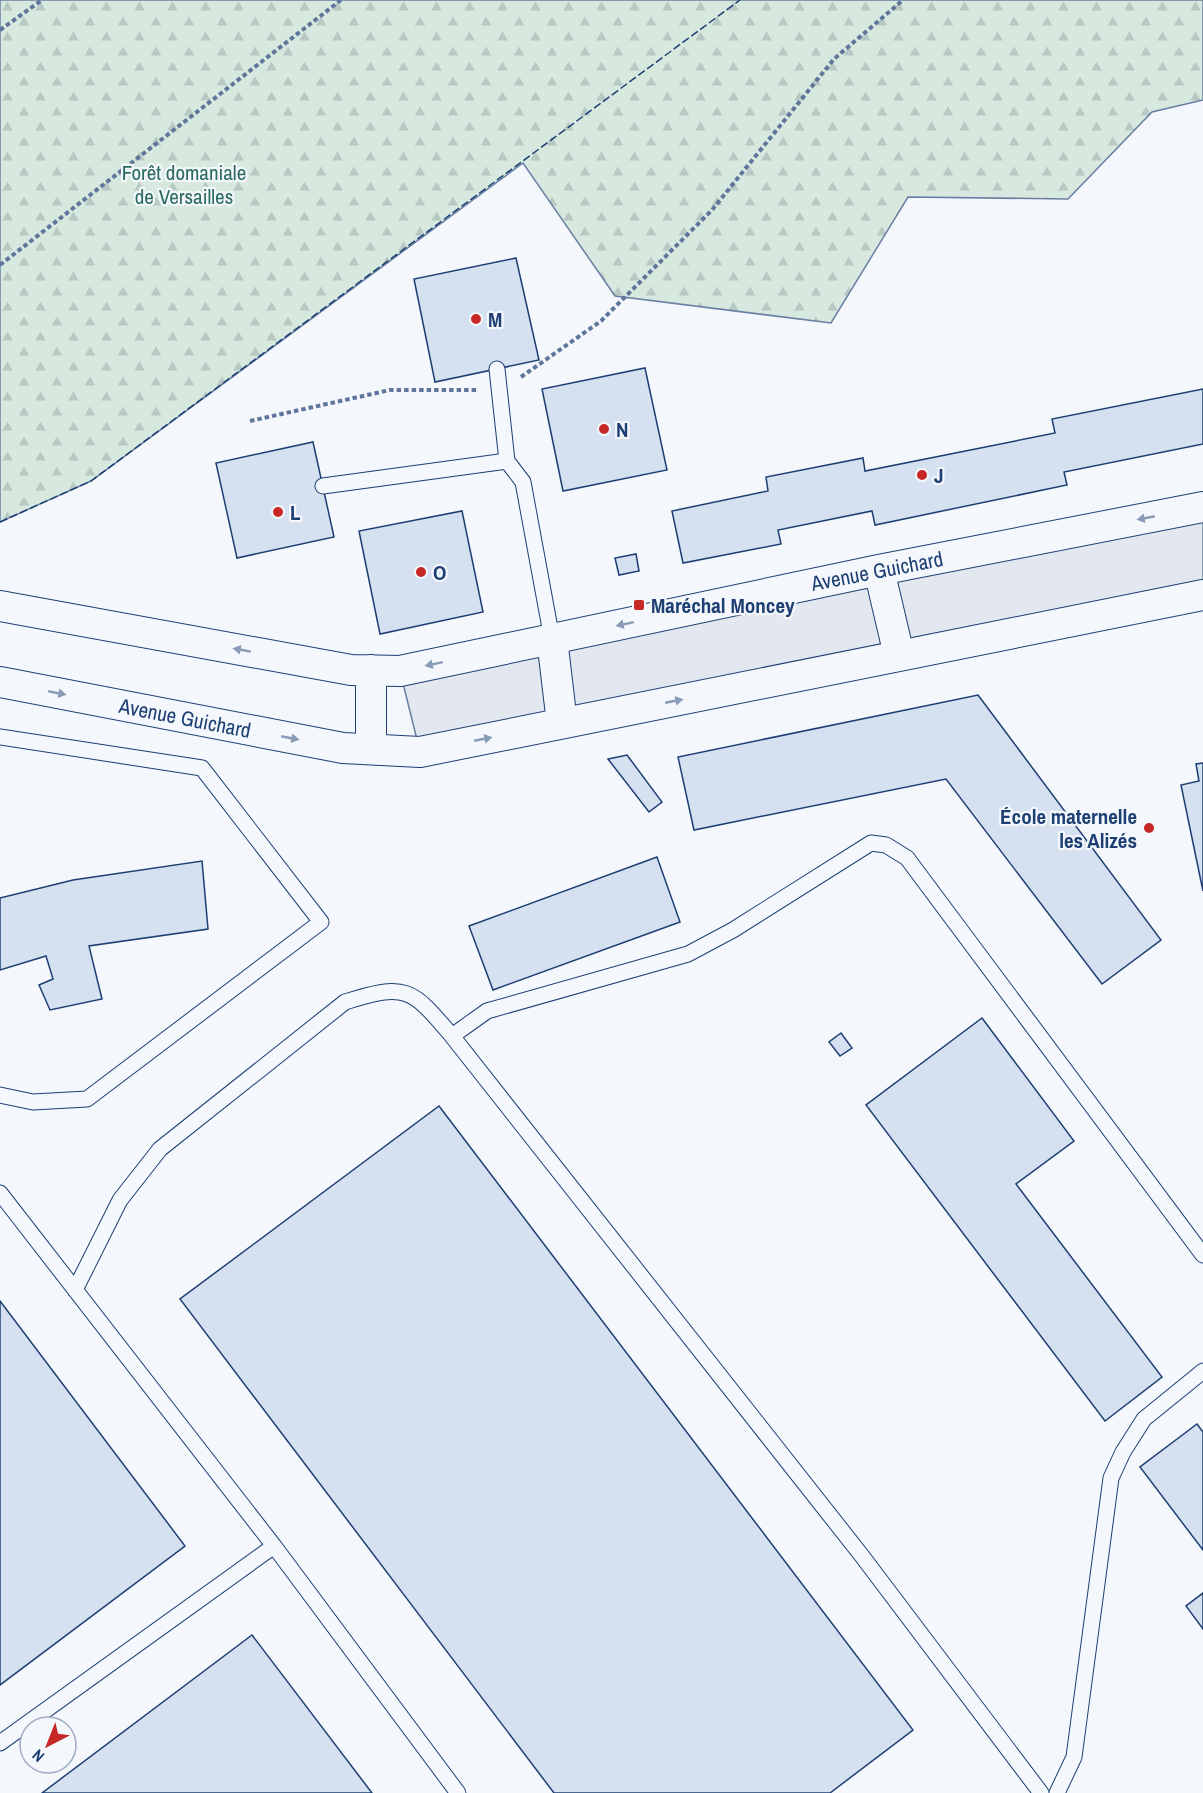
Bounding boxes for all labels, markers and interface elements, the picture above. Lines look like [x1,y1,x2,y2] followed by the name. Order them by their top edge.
[122,158,246,211] park label: Forêt domaniale de Versailles
[488,305,502,334] place label: M
[469,312,483,326] marker: M
[616,415,628,444] place label: N
[597,422,611,436] marker: N
[934,461,944,490] place label: J
[915,468,929,482] marker: J
[290,498,301,527] place label: L
[271,505,285,519] marker: L
[1136,514,1155,523] one-way arrow
[808,544,945,598] street label: Avenue Guichard
[433,558,446,587] place label: O
[414,565,428,579] marker: O
[651,591,795,620] place label: Maréchal Moncey
[632,598,646,612] marker: Maréchal Moncey
[616,619,634,629] one-way arrow
[232,646,251,655] one-way arrow
[425,660,444,669] one-way arrow
[48,689,67,698] one-way arrow
[116,691,253,745] street label: Avenue Guichard
[665,696,684,705] one-way arrow
[281,734,300,743] one-way arrow
[473,734,492,743] one-way arrow
[1000,802,1137,855] place label: École maternelle les Alizés
[1142,821,1156,835] marker: École maternelle les Alizés
[18,1715,78,1775] north arrow
[27,1745,49,1767] text: N

